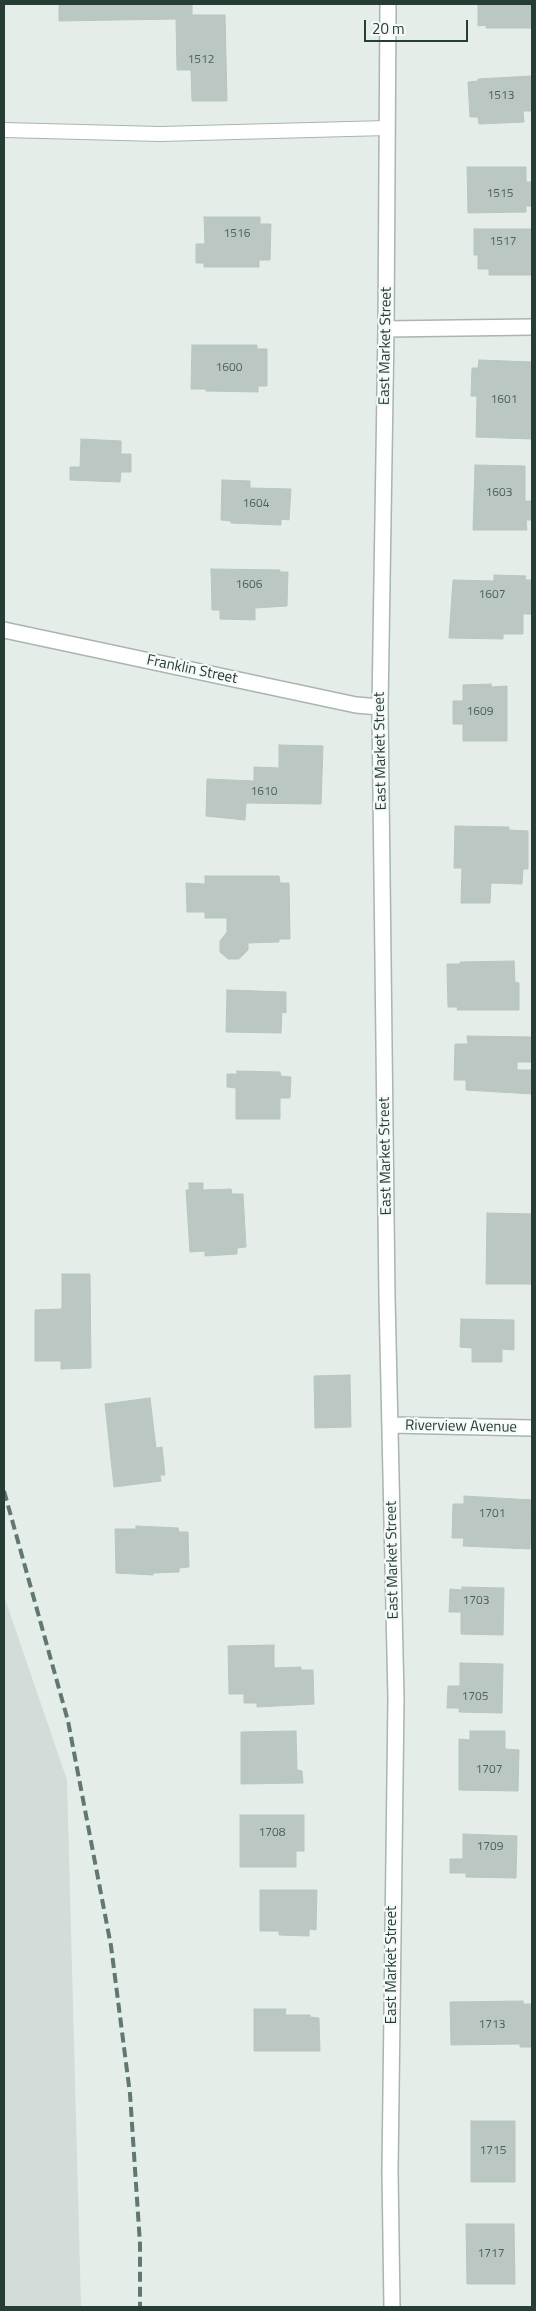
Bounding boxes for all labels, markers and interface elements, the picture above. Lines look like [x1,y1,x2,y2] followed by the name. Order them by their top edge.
[366,10,470,42] scale bar
[372,17,405,40] text: 20 m
[188,53,214,67] house number: 1512
[488,89,514,103] house number: 1513
[487,187,513,201] house number: 1515
[224,227,250,241] house number: 1516
[490,235,516,249] house number: 1517
[376,287,396,405] street label: East Market Street
[216,361,242,375] house number: 1600
[491,393,517,407] house number: 1601
[486,486,512,500] house number: 1603
[243,497,269,511] house number: 1604
[236,578,262,592] house number: 1606
[479,588,505,602] house number: 1607
[145,652,239,688] street label: Franklin Street
[371,692,391,810] street label: East Market Street
[467,705,493,719] house number: 1609
[251,785,277,799] house number: 1610
[376,1097,396,1215] street label: East Market Street
[405,1417,517,1437] street label: Riverview Avenue
[383,1501,403,1619] street label: East Market Street
[479,1507,505,1521] house number: 1701
[463,1594,489,1608] house number: 1703
[462,1690,488,1704] house number: 1705
[476,1763,502,1777] house number: 1707
[259,1826,285,1840] house number: 1708
[477,1840,503,1854] house number: 1709
[383,1906,401,2024] street label: East Market Street
[479,2018,505,2032] house number: 1713
[480,2144,506,2158] house number: 1715
[478,2247,504,2261] house number: 1717

